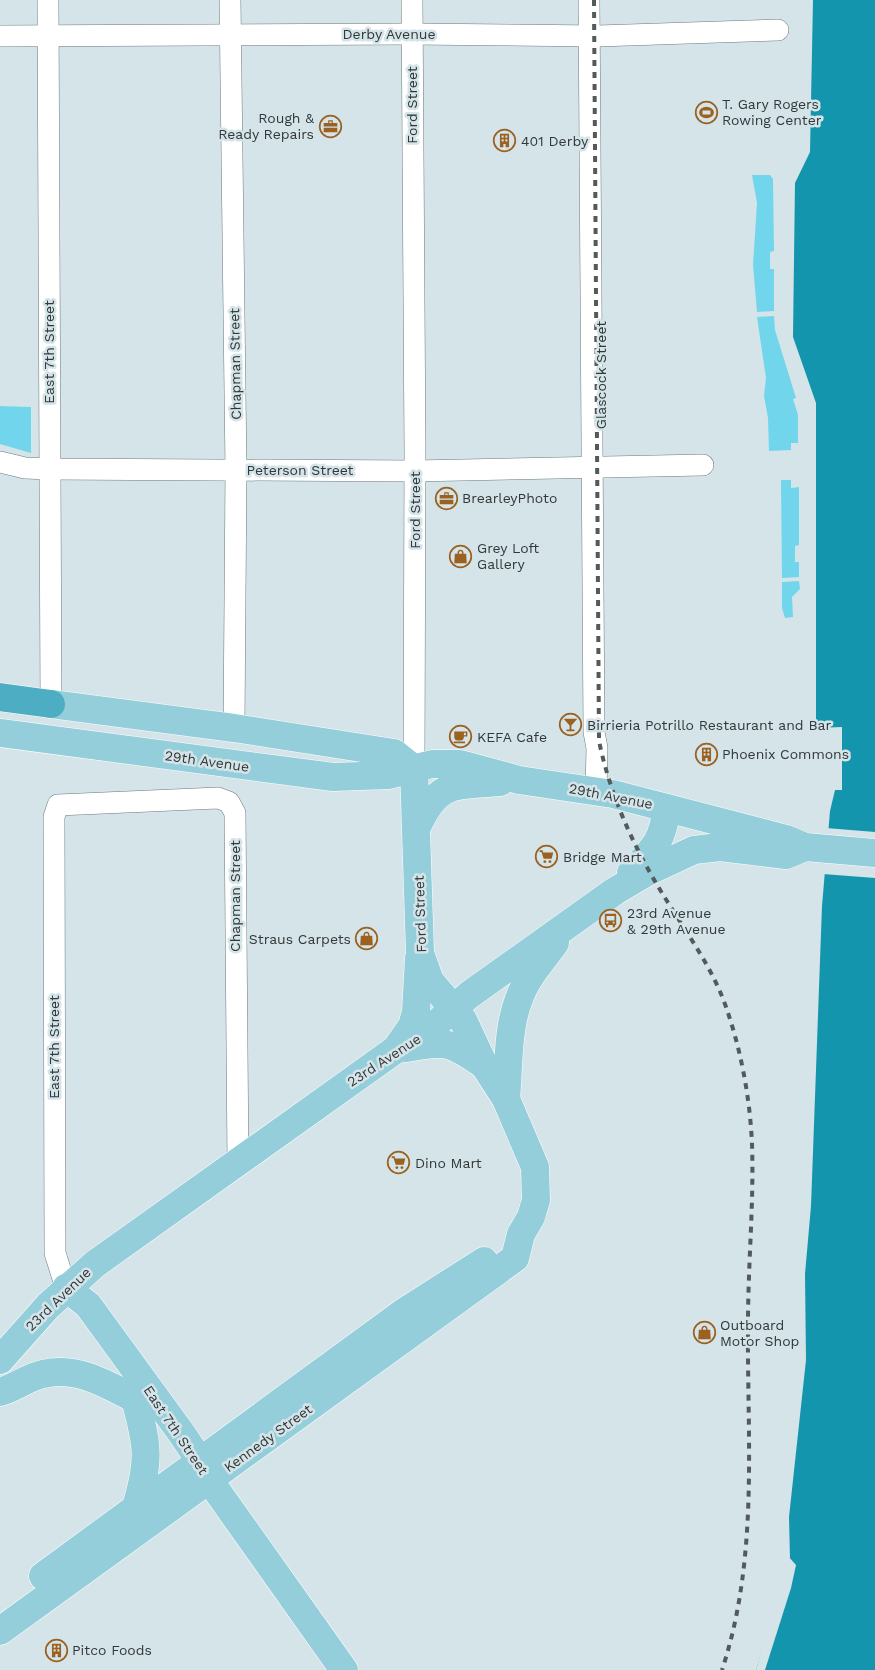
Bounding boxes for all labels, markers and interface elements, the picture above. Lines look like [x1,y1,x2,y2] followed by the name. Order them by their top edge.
[342,26,436,42] street label: Derby Avenue
[404,66,420,144] street label: Ford Street
[722,96,822,128] place label: T. Gary Rogers Rowing Center
[694,100,718,124] sports icon: T. Gary Rogers Rowing Center
[218,110,314,142] place label: Rough & Ready Repairs
[318,114,342,138] office icon: Rough & Ready Repairs
[493,129,517,153] building icon: 401 Derby
[521,133,589,149] place label: 401 Derby
[41,300,57,404] street label: East 7th Street
[226,308,244,420] street label: Chapman Street
[593,321,609,429] street label: Glascock Street
[246,462,354,478] street label: Peterson Street
[407,471,423,549] street label: Ford Street
[434,486,458,510] office icon: BrearleyPhoto
[462,490,557,506] place label: BrearleyPhoto
[477,540,539,572] place label: Grey Loft Gallery
[449,544,473,568] shop icon: Grey Loft Gallery
[559,713,583,737] bar icon: Birrieria Potrillo Restaurant and Bar
[587,717,831,733] place label: Birrieria Potrillo Restaurant and Bar
[449,725,473,749] cafe icon: KEFA Cafe
[477,729,547,745] place label: KEFA Cafe
[694,742,718,766] building icon: Phoenix Commons
[722,746,849,762] place label: Phoenix Commons
[164,747,250,775] street label: 29th Avenue
[568,780,654,812] street label: 29th Avenue
[227,840,243,952] street label: Chapman Street
[535,845,559,869] supermarket icon: Bridge Mart
[563,849,642,865] place label: Bridge Mart
[411,875,429,953] street label: Ford Street
[627,905,726,937] place label: 23rd Avenue & 29th Avenue
[599,909,623,933] bus stop icon: 23rd Avenue & 29th Avenue
[355,927,379,951] shop icon: Straus Carpets
[249,931,351,947] place label: Straus Carpets
[46,995,62,1099] street label: East 7th Street
[344,1030,424,1090] street label: 23rd Avenue
[387,1151,411,1175] supermarket icon: Dino Mart
[415,1155,482,1171] place label: Dino Mart
[22,1264,94,1334] street label: 23rd Avenue
[720,1317,799,1349] place label: Outboard Motor Shop
[692,1321,716,1345] shop icon: Outboard Motor Shop
[140,1383,212,1478] street label: East 7th Street
[221,1401,315,1475] street label: Kennedy Street
[44,1638,68,1662] building icon: Pitco Foods
[72,1642,152,1658] place label: Pitco Foods

